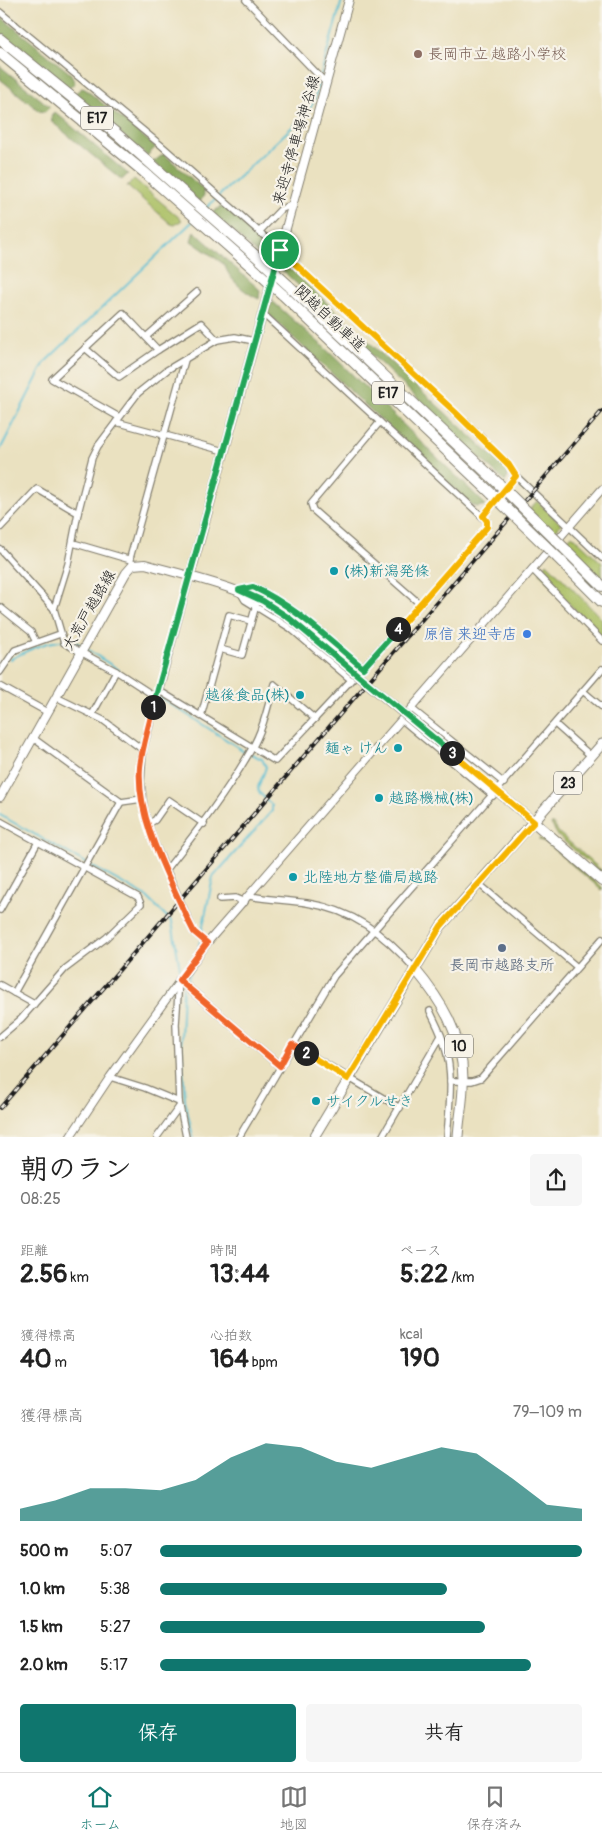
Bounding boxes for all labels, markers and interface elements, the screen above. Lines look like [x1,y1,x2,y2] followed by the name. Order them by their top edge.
[428,45,566,64] place label: 長岡市立 越路小学校
[412,48,424,60] marker: 長岡市立 越路小学校
[269,73,324,208] street label: 来迎寺停車場神谷線
[81,106,113,130] road number: E17
[259,229,301,271] pin
[266,236,294,264] icon: arrive
[290,281,369,356] street label: 関越自動車道
[372,382,404,404] road number: E17
[344,562,429,581] place label: (株)新潟発條
[328,565,340,577] marker: (株)新潟発條
[59,567,120,654] street label: 大荒戸越路線
[386,616,410,642] pin: 4
[394,621,403,638] text: 4
[424,625,517,644] place label: 原信 来迎寺店
[521,628,533,640] marker: 原信 来迎寺店
[205,686,290,705] place label: 越後食品(株)
[294,689,306,701] marker: 越後食品(株)
[140,694,166,720] pin: 1
[151,699,156,716] text: 1
[325,739,388,758] place label: 麺ゃ けん
[440,740,464,766] pin: 3
[392,742,404,754] marker: 麺ゃ けん
[449,745,456,762] text: 3
[554,771,582,794] road number: 23
[389,789,474,808] place label: 越路機械(株)
[373,792,385,804] marker: 越路機械(株)
[303,868,438,887] place label: 北陸地方整備局越路
[287,871,299,883] marker: 北陸地方整備局越路
[496,942,508,954] marker: 長岡市越路支所
[449,956,555,975] place label: 長岡市越路支所
[445,1034,473,1058] road number: 10
[294,1040,318,1066] pin: 2
[303,1045,310,1062] text: 2
[326,1092,414,1111] place label: サイクルせき
[310,1095,322,1107] marker: サイクルせき
[20,1152,132,1187] text: 朝のラン
[530,1154,582,1206] button: share
[20,1189,61,1209] text: 08:25
[20,1242,48,1259] text: 距離
[210,1242,238,1259] text: 時間
[400,1242,441,1259] text: ペース
[20,1259,68,1290] text: 2.56
[210,1259,269,1290] text: 13:44
[400,1259,448,1290] text: 5:22
[68,1269,89,1286] text: km
[448,1269,475,1286] text: /km
[400,1326,423,1343] text: kcal
[20,1327,76,1344] text: 獲得標高
[210,1327,252,1344] text: 心拍数
[400,1343,440,1374] text: 190
[20,1344,52,1375] text: 40
[210,1344,249,1375] text: 164
[52,1354,67,1371] text: m
[249,1354,278,1371] text: bpm
[513,1402,582,1422] text: 79–109 m
[20,1406,84,1426] text: 獲得標高
[20,1541,68,1561] text: 500 m
[100,1541,132,1561] text: 5:07
[20,1579,65,1599] text: 1.0 km
[100,1579,130,1599] text: 5:38
[20,1617,63,1637] text: 1.5 km
[100,1617,130,1637] text: 5:27
[20,1655,68,1675] text: 2.0 km
[100,1655,128,1675] text: 5:17
[20,1704,296,1762] button: 保存
[306,1704,582,1762] button: 共有
[79,1783,121,1833] tab: ホーム
[280,1783,308,1833] tab: 地図
[467,1783,523,1833] tab: 保存済み

